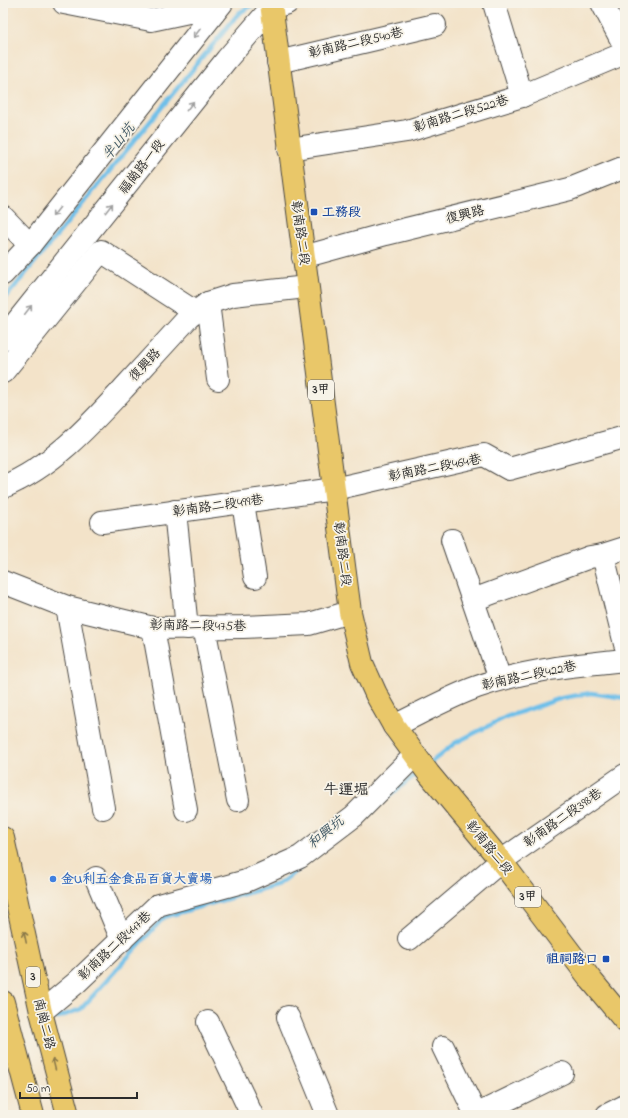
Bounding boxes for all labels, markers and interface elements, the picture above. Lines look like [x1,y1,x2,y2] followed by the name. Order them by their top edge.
[307,23,405,63] street label: 彰南路二段540巷
[192,27,201,38] one-way arrow
[411,91,511,137] street label: 彰南路二段522巷
[185,101,194,112] one-way arrow
[98,118,142,165] water label: 半山坑
[115,136,169,198] street label: 福崗路一段
[286,199,314,267] street label: 彰南路二段
[444,201,486,229] street label: 復興路
[105,202,113,213] one-way arrow
[322,203,361,222] place label: 工務段
[52,207,60,218] one-way arrow
[309,207,319,217] marker: 工務段
[24,304,33,315] one-way arrow
[125,344,165,386] street label: 復興路
[308,380,334,400] road number: 3甲
[387,450,483,486] street label: 彰南路二段464巷
[172,490,264,522] street label: 彰南路二段499巷
[329,521,355,587] street label: 彰南路二段
[150,616,246,636] street label: 彰南路二段475巷
[480,657,578,695] street label: 彰南路二段422巷
[323,779,369,801] district label: 牛運堀
[520,784,606,852] street label: 彰南路二段398巷
[303,810,350,854] water label: 和興坑
[461,817,517,879] street label: 彰南路二段
[61,870,212,889] place label: 金U利五金食品百貨大賣場
[48,874,58,884] marker: 金U利五金食品百貨大賣場
[515,887,541,907] road number: 3甲
[74,907,156,985] street label: 彰南路二段447巷
[20,931,28,944] one-way arrow
[546,950,598,969] place label: 祖祠路口
[601,954,611,964] marker: 祖祠路口
[26,967,40,987] road number: 3
[28,996,60,1052] street label: 南崗二路
[50,1057,58,1070] one-way arrow
[20,1074,137,1100] scale bar
[26,1080,50,1098] text: 50 m

